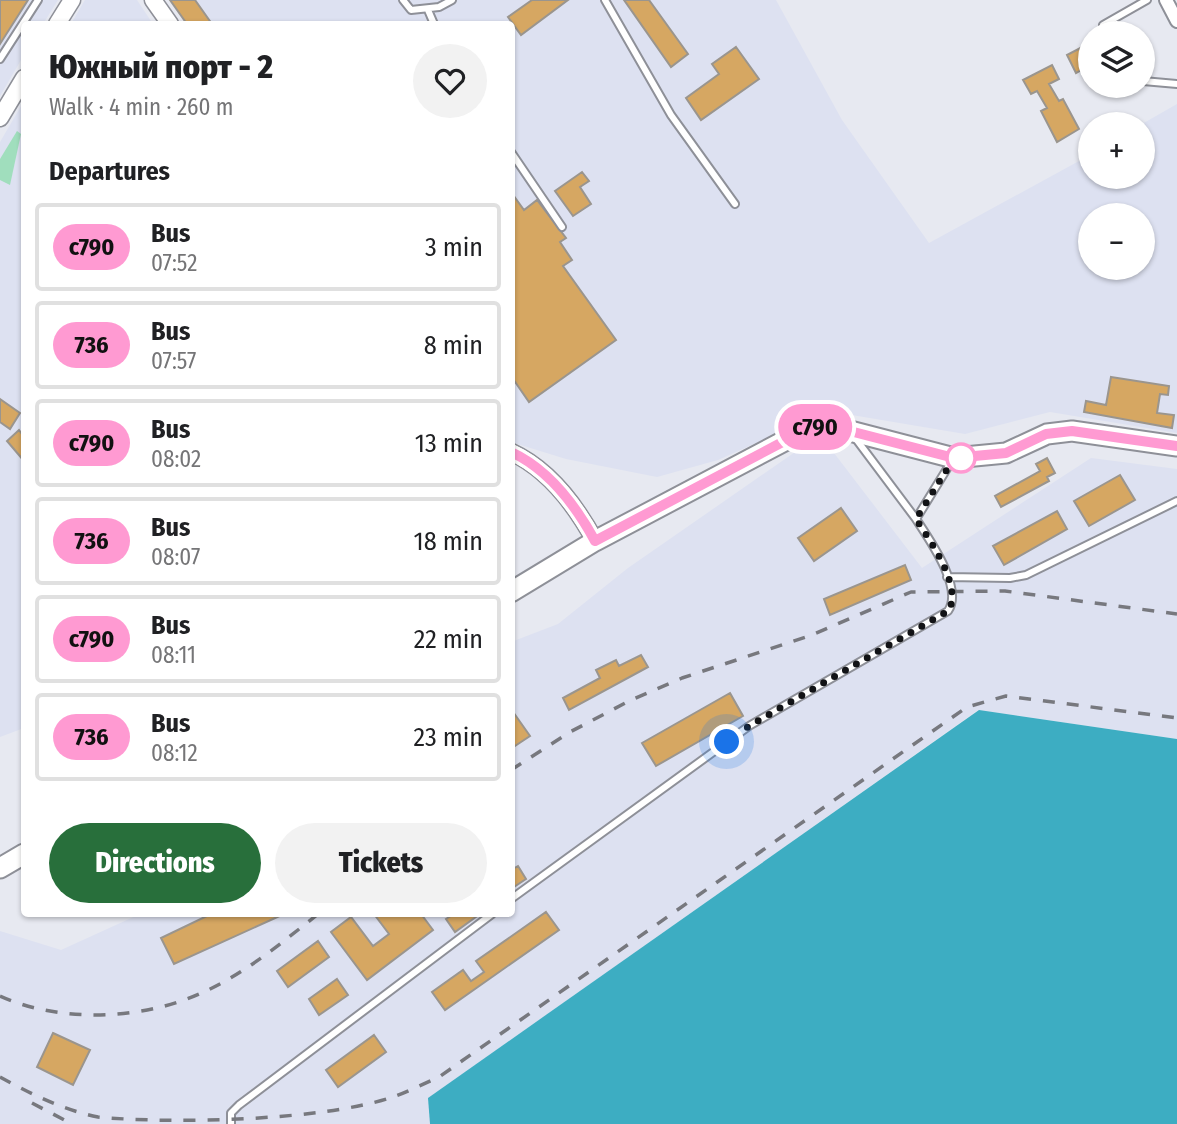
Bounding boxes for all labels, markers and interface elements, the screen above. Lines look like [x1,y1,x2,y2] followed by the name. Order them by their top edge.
[1078,21,1155,280] map controls
[1078,21,1155,98] button: layers
[413,44,487,118] button: heart
[49,47,273,87] text: Южный порт - 2
[49,93,234,121] text: Walk · 4 min · 260 m
[1078,112,1155,189] button: +
[49,156,170,187] text: Departures
[1078,203,1155,280] button: −
[151,218,190,249] text: Bus
[425,232,483,263] text: 3 min
[69,233,114,261] text: с790
[151,249,197,277] text: 07:52
[151,316,190,347] text: Bus
[424,330,483,361] text: 8 min
[74,331,109,359] text: 736
[151,347,196,375] text: 07:57
[766,404,864,450] line badge: с790
[792,413,838,441] text: с790
[151,414,190,445] text: Bus
[415,428,483,459] text: 13 min
[69,429,114,457] text: с790
[946,443,976,473] unlabelled marker
[151,445,201,473] text: 08:02
[151,512,190,543] text: Bus
[414,526,483,557] text: 18 min
[74,527,109,555] text: 736
[151,543,200,571] text: 08:07
[151,610,190,641] text: Bus
[414,624,483,655] text: 22 min
[69,625,114,653] text: с790
[151,641,196,669] text: 08:11
[151,708,190,739] text: Bus
[414,722,483,753] text: 23 min
[74,723,109,751] text: 736
[709,724,744,759] your location
[151,739,198,767] text: 08:12
[49,823,261,903] button: Directions
[275,823,487,903] button: Tickets

